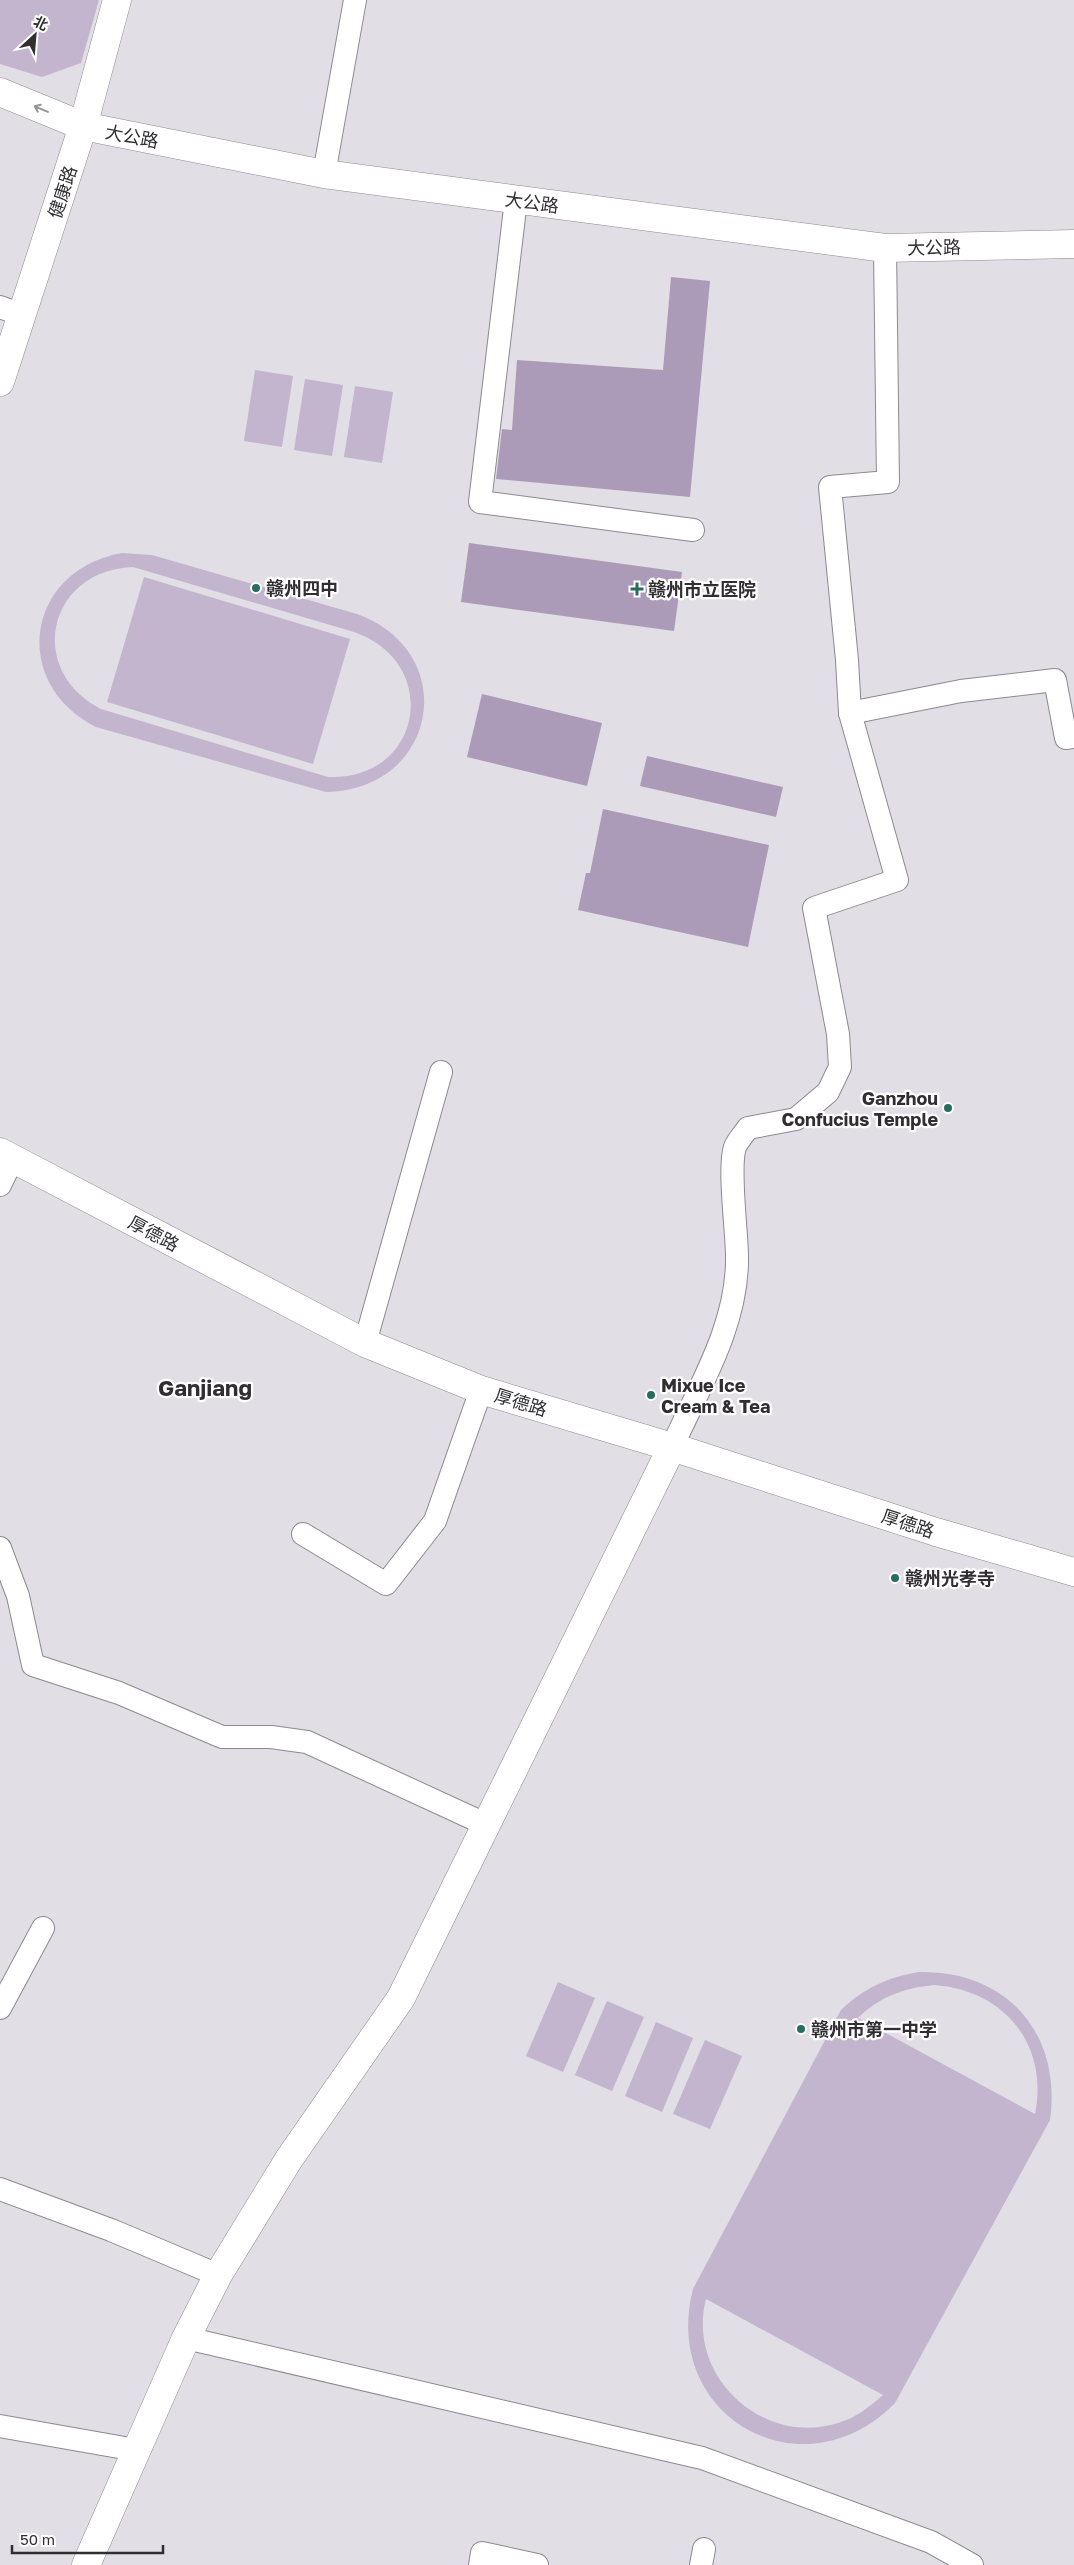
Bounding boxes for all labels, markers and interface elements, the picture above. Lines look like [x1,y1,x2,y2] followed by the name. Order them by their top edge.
[10,10,60,60] north arrow
[31,12,51,34] text: 北
[34,104,49,114] one-way arrow
[103,120,161,152] street label: 大公路
[43,163,81,221] street label: 健康路
[504,187,560,217] street label: 大公路
[907,236,961,258] street label: 大公路
[266,577,338,599] place label: 赣州四中
[648,578,756,600] place label: 赣州市立医院
[250,582,262,594] marker: 赣州四中
[630,582,644,596] marker: 赣州市立医院
[781,1087,938,1130] place label: Ganzhou Confucius Temple
[942,1102,954,1114] marker: Ganzhou Confucius Temple
[125,1211,183,1255] street label: 厚德路
[158,1374,252,1401] district label: Ganjiang
[661,1374,770,1417] place label: Mixue Ice Cream & Tea
[492,1384,550,1420] street label: 厚德路
[645,1389,657,1401] marker: Mixue Ice Cream & Tea
[879,1504,937,1542] street label: 厚德路
[905,1567,995,1589] place label: 赣州光孝寺
[889,1572,901,1584] marker: 赣州光孝寺
[811,2018,937,2040] place label: 赣州市第一中学
[795,2023,807,2035] marker: 赣州市第一中学
[12,2522,164,2554] scale bar
[20,2530,55,2548] text: 50 m

